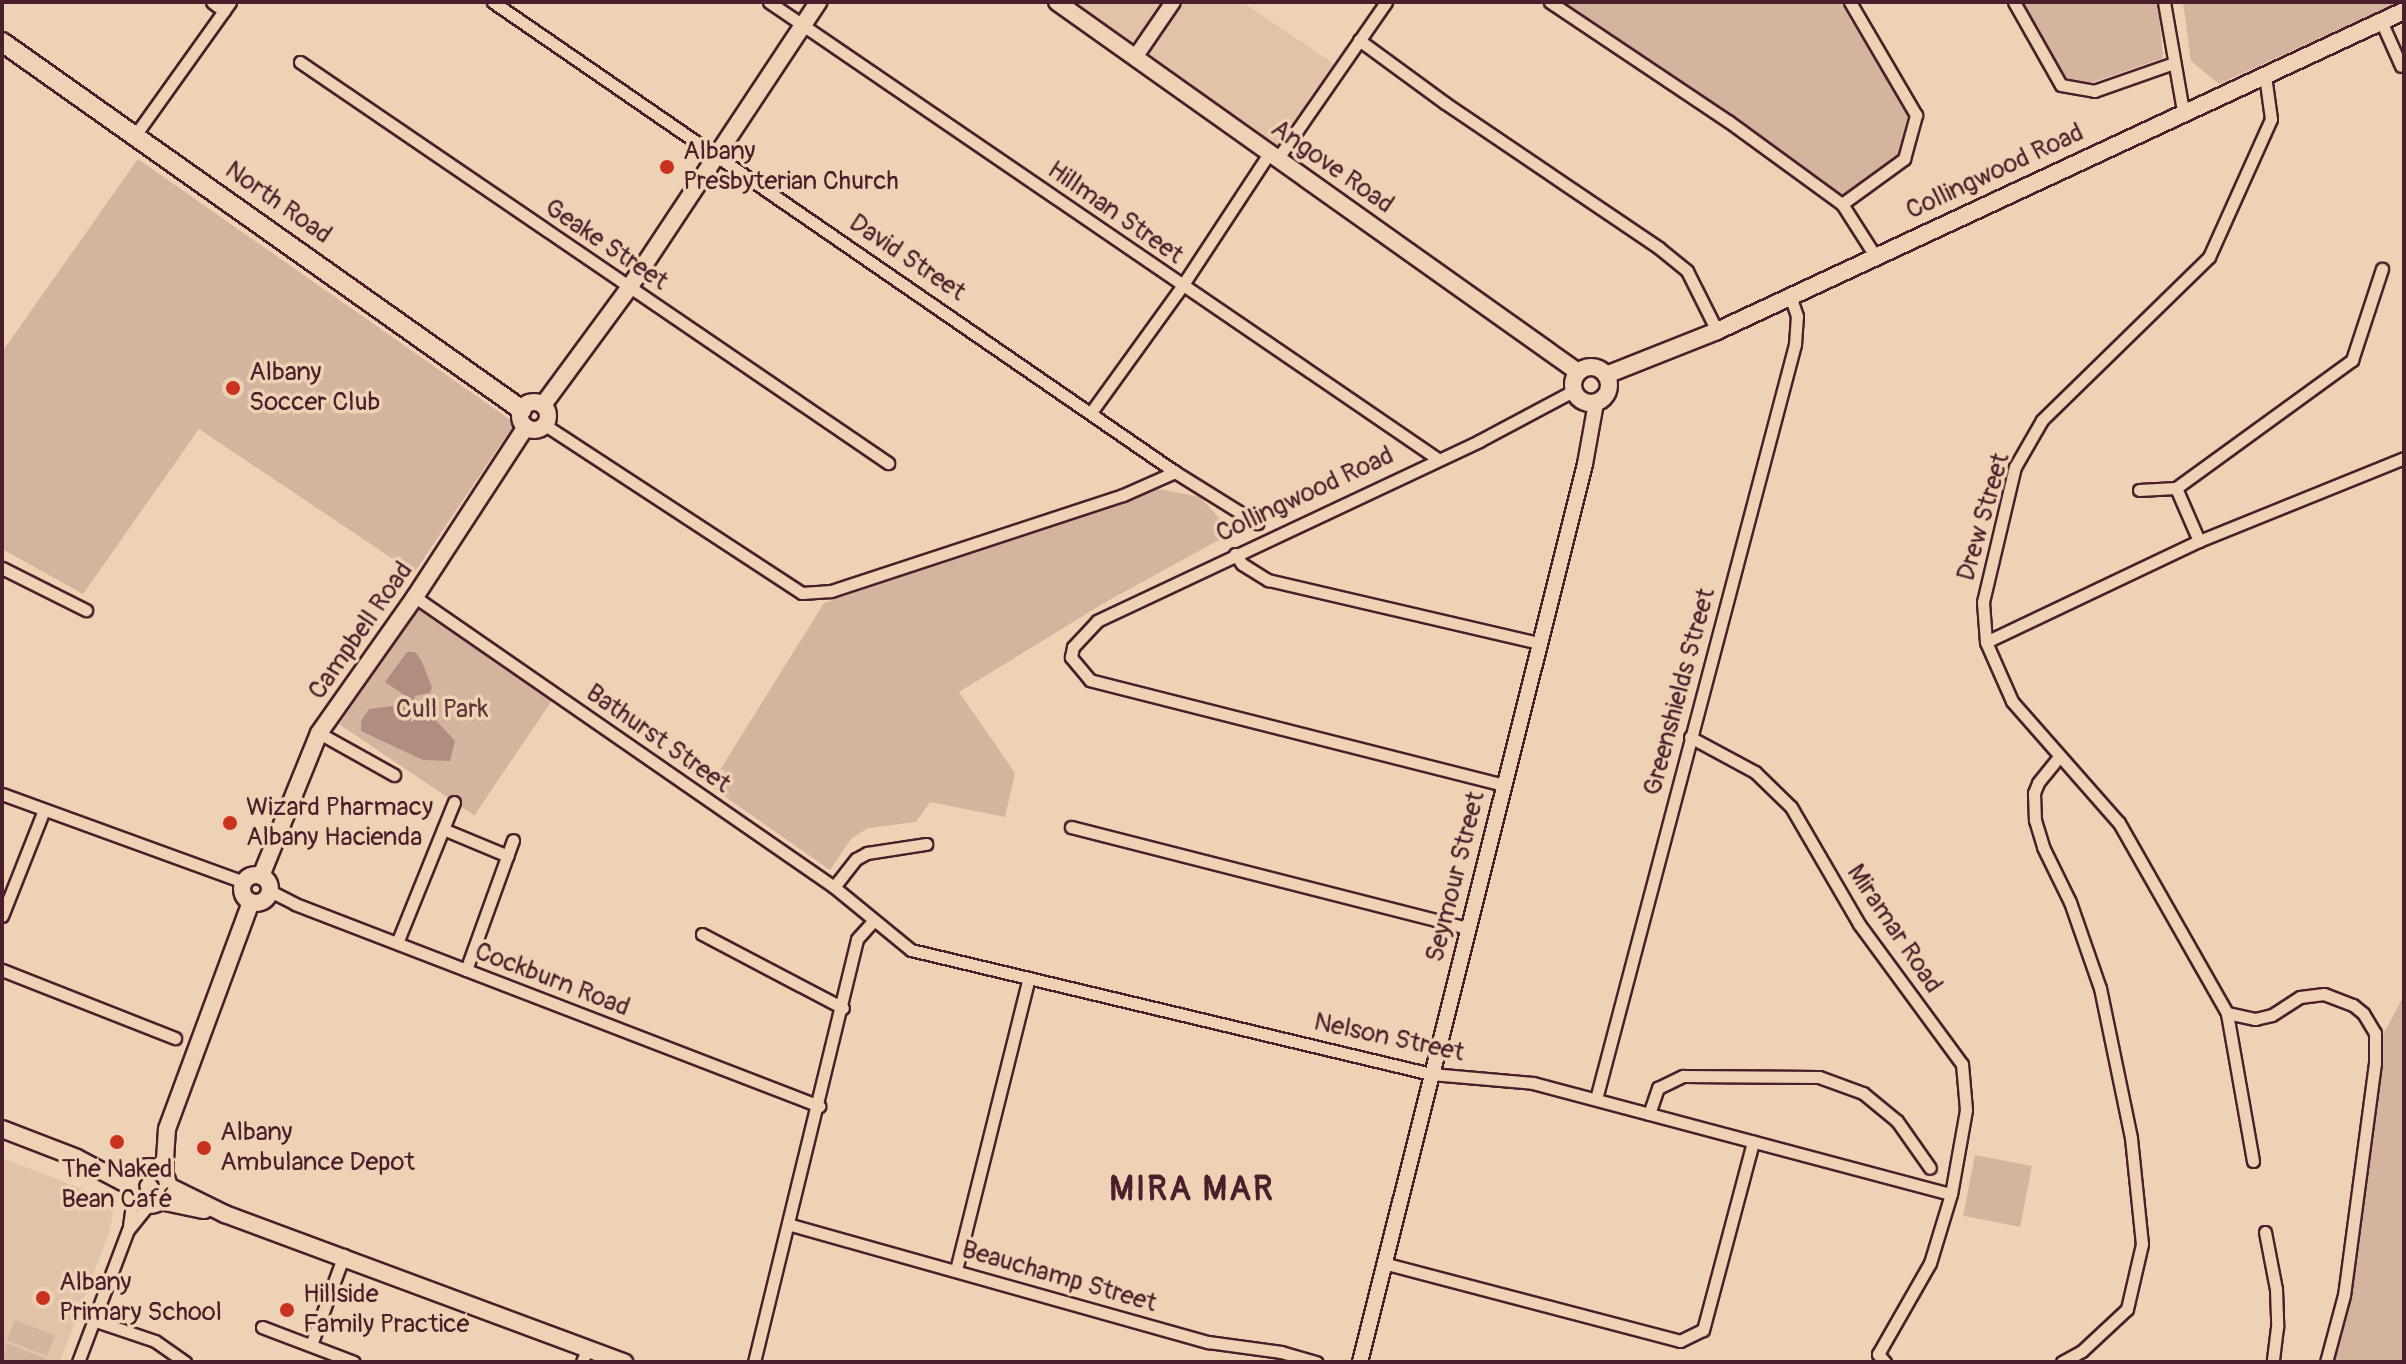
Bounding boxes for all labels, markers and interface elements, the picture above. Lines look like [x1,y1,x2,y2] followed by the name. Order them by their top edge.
[1265,113,1399,221] street label: Angove Road
[1901,117,2089,227] street label: Collingwood Road
[683,136,899,198] place label: Albany Presbyterian Church
[219,155,337,251] street label: North Road
[1041,155,1189,271] street label: Hillman Street
[658,158,676,176] marker: Albany Presbyterian Church
[538,192,674,298] street label: Geake Street
[843,208,971,308] street label: David Street
[249,357,380,418] place label: Albany Soccer Club
[224,379,242,397] marker: Albany Soccer Club
[1211,440,1399,550] street label: Collingwood Road
[1951,449,2017,585] street label: Drew Street
[302,556,420,706] street label: Campbell Road
[1637,585,1723,799] street label: Greenshields Street
[580,678,736,800] street label: Bathurst Street
[396,694,488,726] park label: Cull Park
[1420,788,1492,966] street label: Seymour Street
[246,792,433,854] place label: Wizard Pharmacy Albany Hacienda
[221,814,239,832] marker: Wizard Pharmacy Albany Hacienda
[1840,859,1948,999] street label: Miramar Road
[470,936,634,1024] street label: Cockburn Road
[1311,1007,1467,1069] street label: Nelson Street
[220,1117,415,1178] place label: Albany Ambulance Depot
[108,1133,126,1151] marker: The Naked Bean Café
[195,1139,213,1157] marker: Albany Ambulance Depot
[61,1154,173,1216] place label: The Naked Bean Café
[1109,1170,1275,1210] district label: MIRA MAR
[958,1234,1160,1320] street label: Beauchamp Street
[59,1267,222,1328] place label: Albany Primary School
[303,1279,469,1340] place label: Hillside Family Practice
[34,1289,52,1307] marker: Albany Primary School
[278,1301,296,1319] marker: Hillside Family Practice

